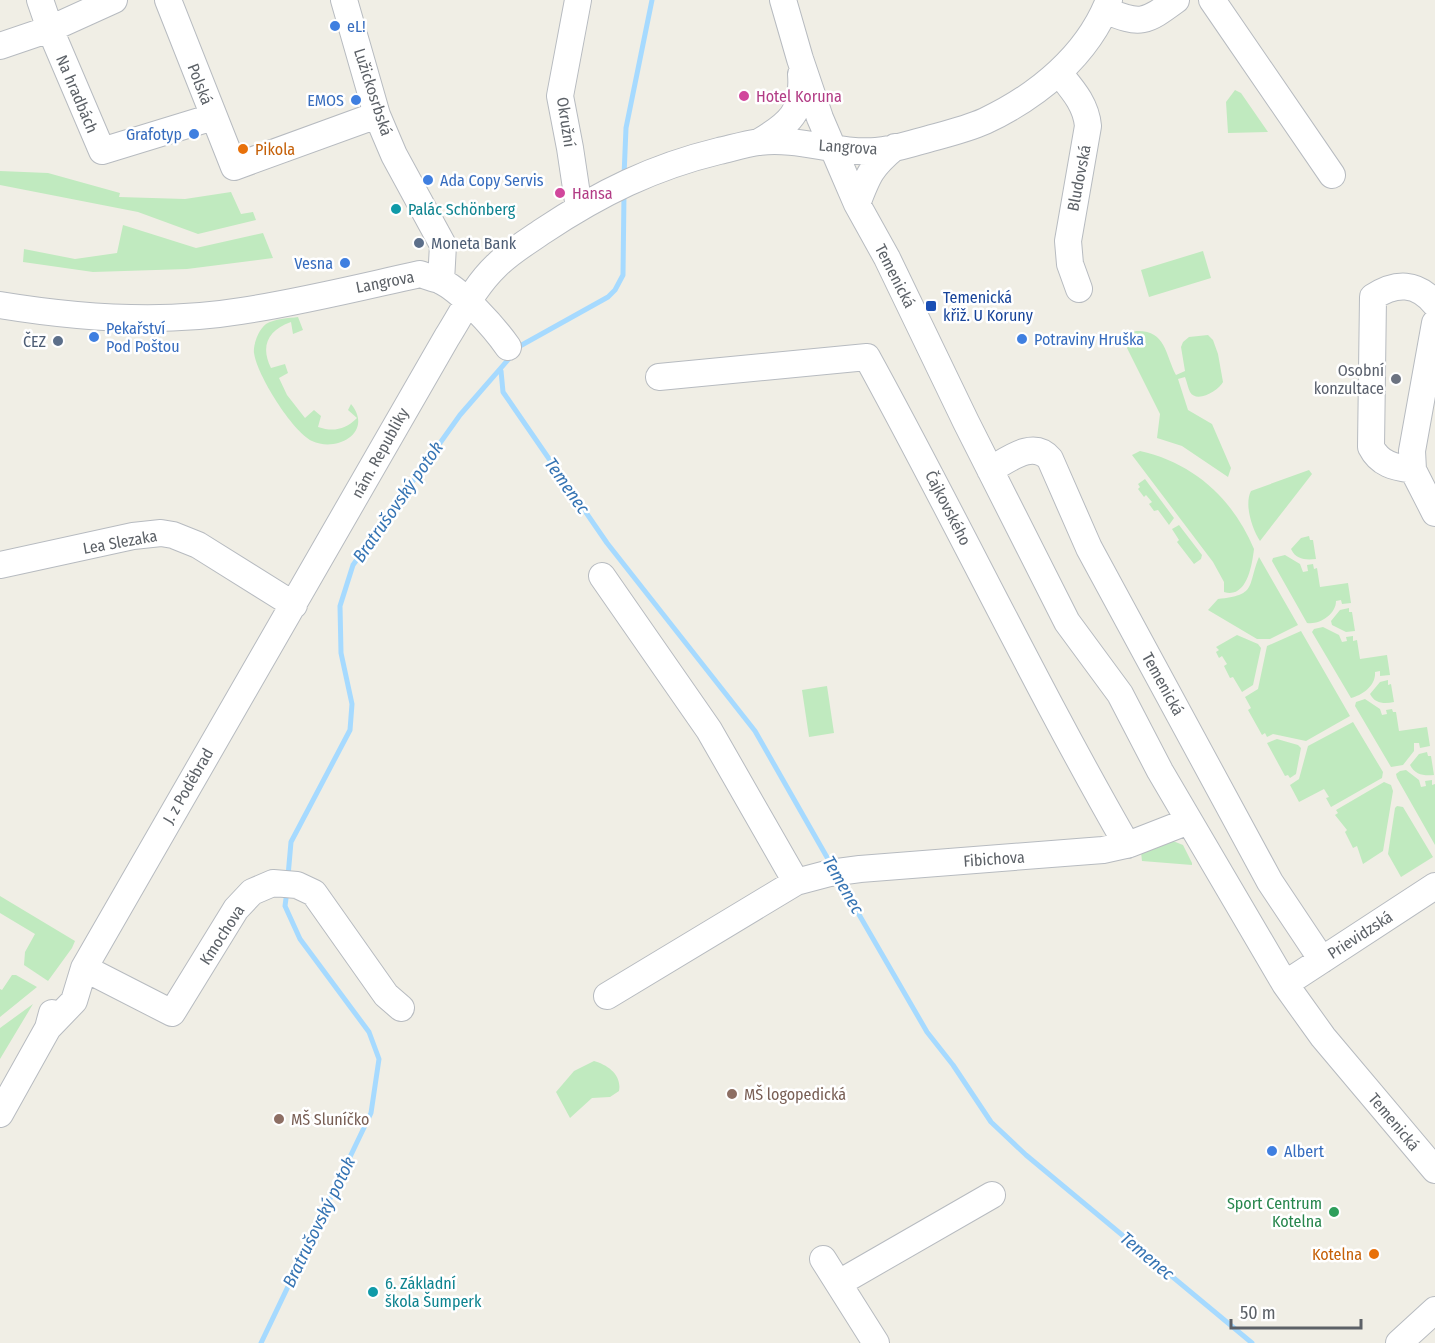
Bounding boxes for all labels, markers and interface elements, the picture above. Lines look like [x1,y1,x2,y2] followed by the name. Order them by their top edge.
[347,17,366,36] place label: eL!
[328,19,342,33] marker: eL!
[350,46,396,138] street label: Lužickosrbská
[52,52,102,136] street label: Na hradbách
[184,61,217,107] street label: Polská
[756,87,842,106] place label: Hotel Koruna
[737,89,751,103] marker: Hotel Koruna
[307,91,344,110] place label: EMOS
[349,93,363,107] marker: EMOS
[553,96,579,148] street label: Okružní
[126,125,182,144] place label: Grafotyp
[187,127,201,141] marker: Grafotyp
[818,135,878,159] street label: Langrova
[255,140,295,159] place label: Pikola
[236,142,250,156] marker: Pikola
[1063,143,1095,213] street label: Bludovská
[440,171,544,190] place label: Ada Copy Servis
[421,173,435,187] marker: Ada Copy Servis
[572,184,613,203] place label: Hansa
[553,186,567,200] marker: Hansa
[408,200,516,219] place label: Palác Schönberg
[389,202,403,216] marker: Palác Schönberg
[431,234,517,253] place label: Moneta Bank
[412,236,426,250] marker: Moneta Bank
[871,241,919,311] street label: Temenická
[294,254,333,273] place label: Vesna
[338,256,352,270] marker: Vesna
[354,267,416,297] street label: Langrova
[943,288,1034,325] place label: Temenická křiž. U Koruny
[924,299,938,313] marker: Temenická křiž. U Koruny
[106,319,180,356] place label: Pekařství Pod Poštou
[87,330,101,344] marker: Pekařství Pod Poštou
[1034,330,1144,349] place label: Potraviny Hruška
[23,331,46,351] place label: ČEZ
[1015,332,1029,346] marker: Potraviny Hruška
[51,334,65,348] marker: ČEZ
[1314,361,1384,398] place label: Osobní konzultace
[1389,372,1403,386] marker: Osobní konzultace
[347,404,413,501] street label: nám. Republiky
[348,437,448,567] water label: Bratrušovský potok
[540,454,594,519] water label: Temenec
[921,467,976,549] street label: Čajkovského
[81,526,159,558] street label: Lea Slezaka
[1138,649,1188,719] street label: Temenická
[159,745,217,827] street label: J. z Poděbrad
[963,847,1025,871] street label: Fibichova
[818,852,869,918] water label: Temenec
[196,901,248,969] street label: Kmochova
[1324,907,1396,963] street label: Prievidzská
[744,1084,846,1104] place label: MŠ logopedická
[725,1087,739,1101] marker: MŠ logopedická
[1365,1089,1424,1155] street label: Temenická
[291,1109,369,1129] place label: MŠ Sluníčko
[272,1112,286,1126] marker: MŠ Sluníčko
[1284,1142,1325,1161] place label: Albert
[1265,1144,1279,1158] marker: Albert
[278,1153,360,1291] water label: Bratrušovský potok
[1227,1194,1322,1231] place label: Sport Centrum Kotelna
[1327,1205,1341,1219] marker: Sport Centrum Kotelna
[1116,1227,1179,1285] water label: Temenec
[1312,1245,1362,1264] place label: Kotelna
[1367,1247,1381,1261] marker: Kotelna
[385,1274,482,1311] place label: 6. Základní škola Šumperk
[366,1285,380,1299] marker: 6. Základní škola Šumperk
[1231,1292,1362,1330] scale bar
[1240,1302,1276,1324] text: 50 m

